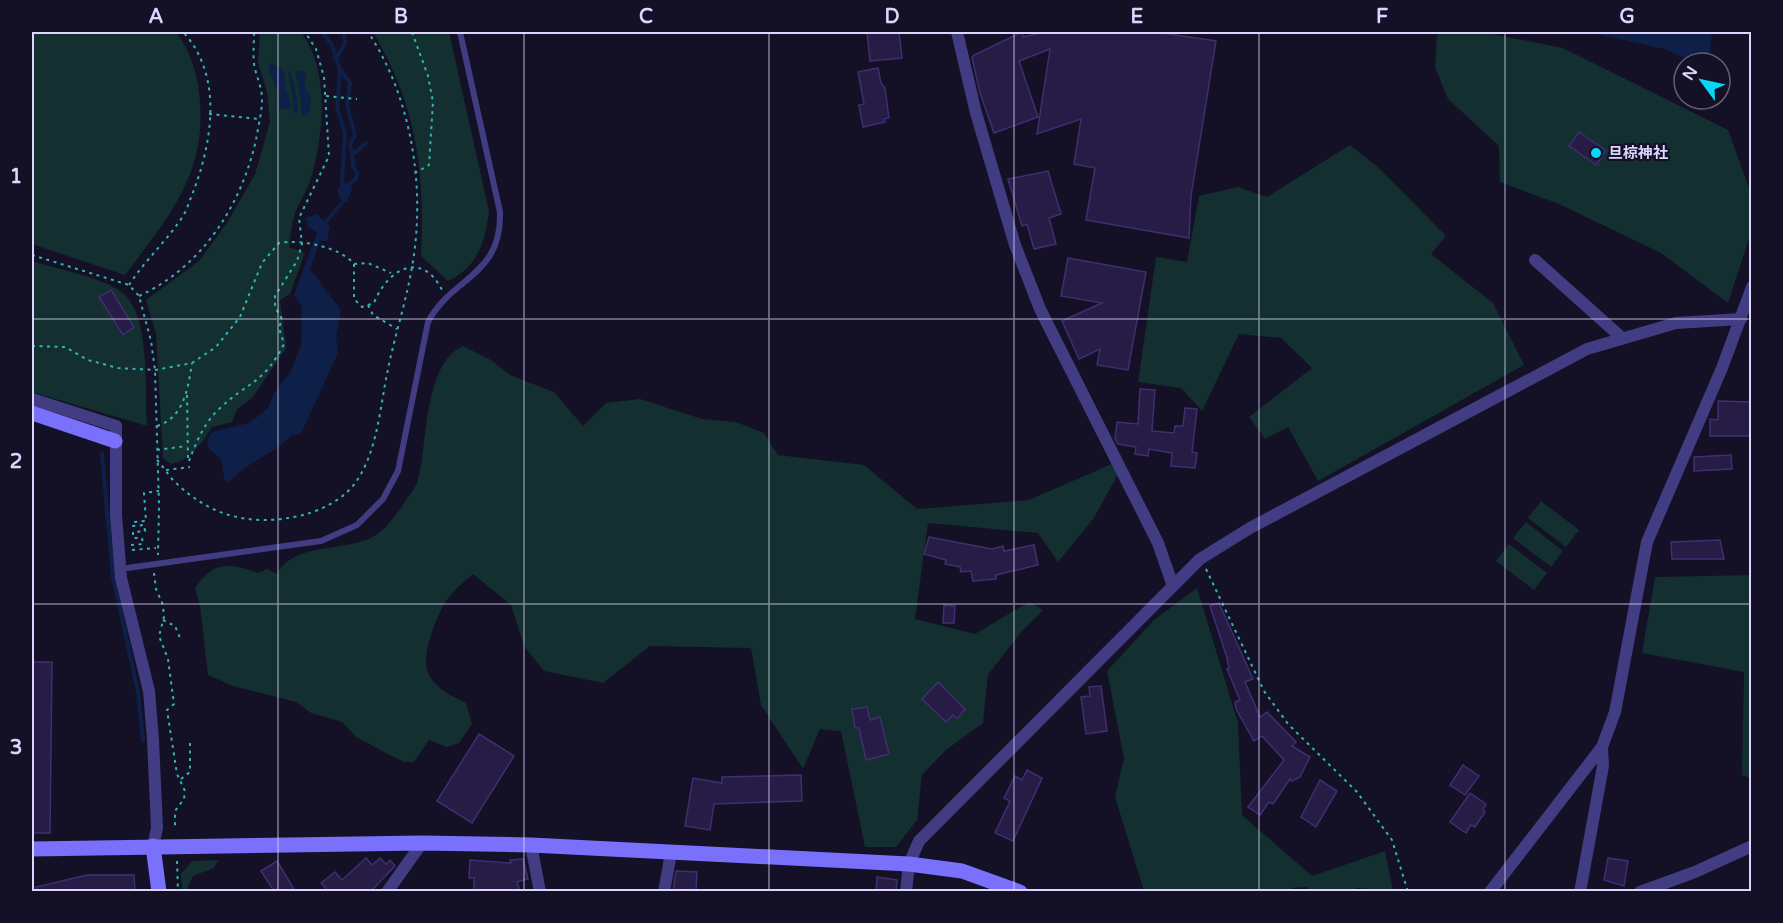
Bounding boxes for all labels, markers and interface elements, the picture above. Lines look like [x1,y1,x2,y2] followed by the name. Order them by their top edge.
[149,5,164,29] text: A
[394,5,408,29] text: B
[639,5,653,29] text: C
[884,5,900,29] text: D
[1131,5,1144,29] text: E
[1376,5,1388,29] text: F
[1619,5,1635,29] text: G
[1672,51,1732,111] north arrow
[1678,63,1702,84] text: N
[1608,144,1668,162] place label: 旦椋神社
[1589,146,1603,160] marker: 旦椋神社
[10,165,22,189] text: 1
[10,450,22,474] text: 2
[10,736,22,760] text: 3

